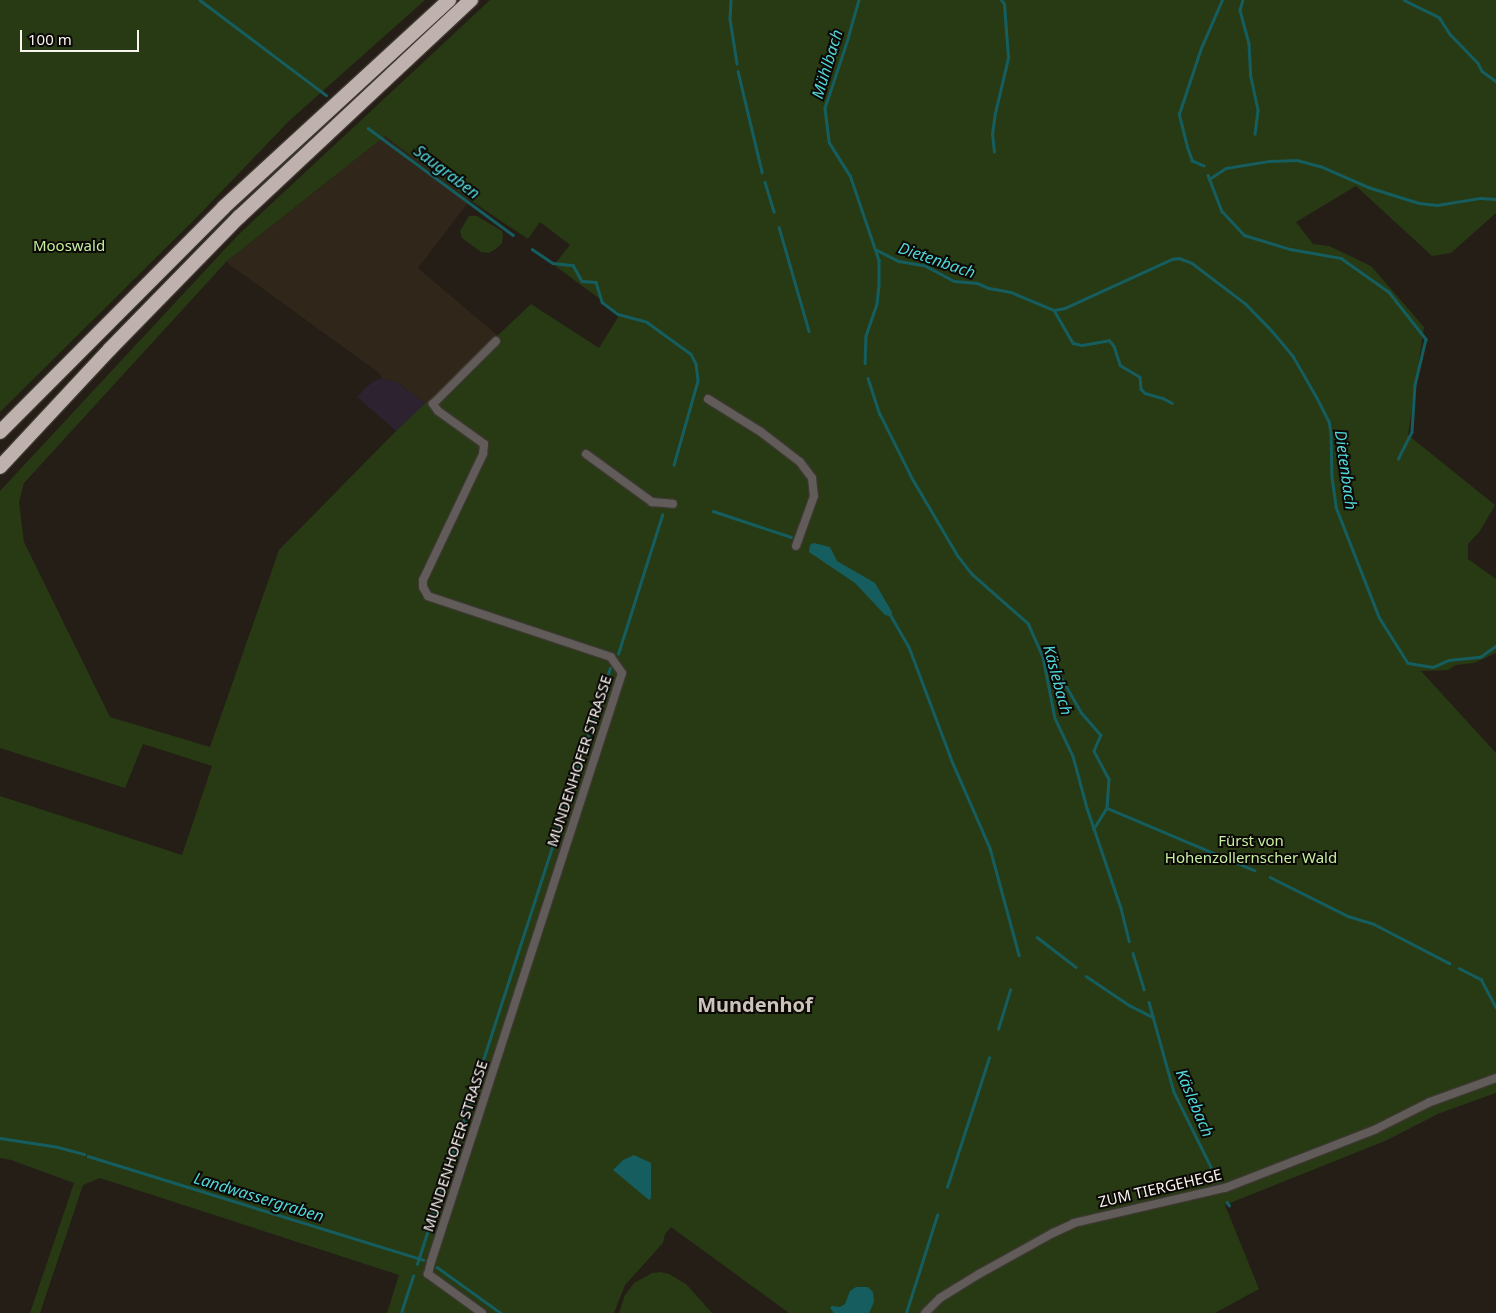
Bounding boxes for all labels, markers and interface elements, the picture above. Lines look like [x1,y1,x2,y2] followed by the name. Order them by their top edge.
[22,20,141,52] scale bar
[807,27,847,101] water label: Mühlbach
[28,29,72,49] text: 100 m
[410,141,484,203] water label: Saugraben
[33,237,105,255] park label: Mooswald
[896,238,978,282] water label: Dietenbach
[1331,429,1361,511] water label: Dietenbach
[1039,643,1077,717] water label: Käslebach
[543,673,615,849] street label: MUNDENHOFER STRASSE
[1165,831,1337,866] park label: Fürst von Hohenzollernscher Wald
[697,992,813,1016] district label: Mundenhof
[419,1058,491,1234] street label: MUNDENHOFER STRASSE
[1172,1066,1218,1140] water label: Käslebach
[1097,1165,1223,1211] street label: ZUM TIERGEHEGE
[192,1168,326,1226] water label: Landwassergraben

